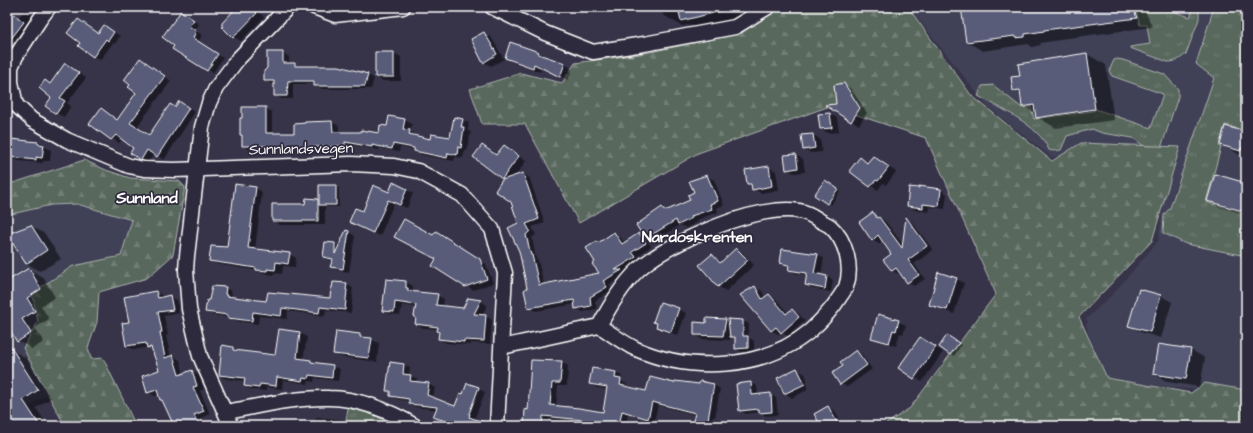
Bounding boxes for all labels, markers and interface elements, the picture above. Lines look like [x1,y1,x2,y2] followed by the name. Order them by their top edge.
[249,138,354,161] street label: Sunnlandsvegen
[115,187,178,209] district label: Sunnland
[642,226,752,248] district label: Nardoskrenten

